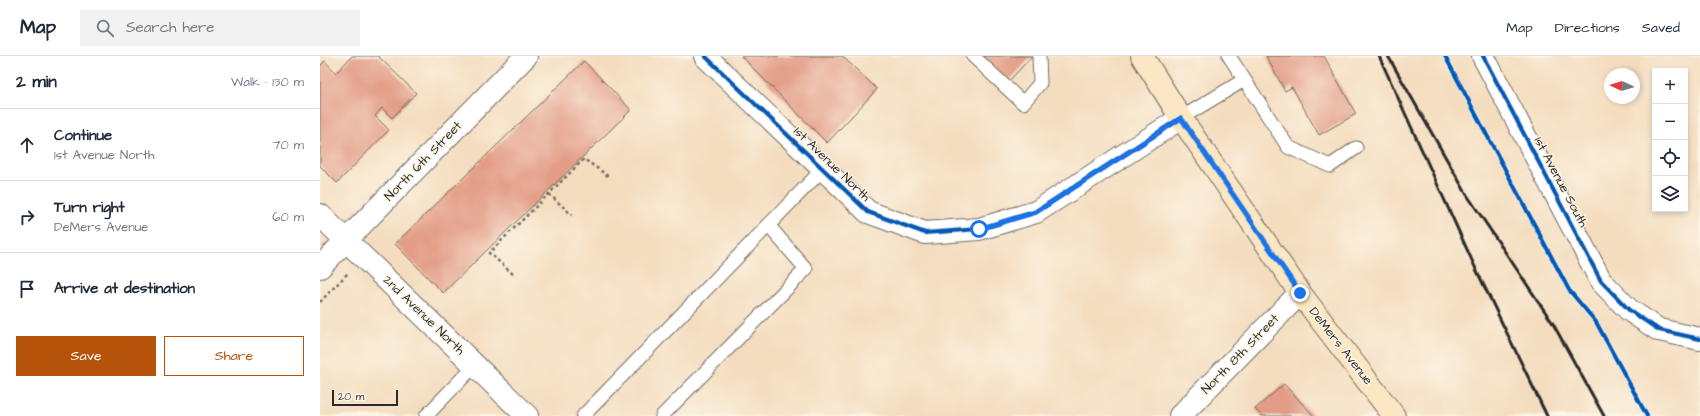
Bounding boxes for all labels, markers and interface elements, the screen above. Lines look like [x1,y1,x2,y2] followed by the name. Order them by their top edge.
[80,10,360,46] search box
[20,14,56,41] text: Map
[94,17,116,39] icon: search
[126,17,215,38] text: Search here
[1506,18,1533,38] text: Map
[1555,18,1620,38] text: Directions
[1642,18,1680,38] text: Saved
[1604,68,1640,104] north arrow
[1652,68,1688,212] map controls
[1652,68,1688,104] button: +
[16,70,57,94] text: 2 min
[231,73,304,91] text: Walk · 130 m
[1652,104,1688,140] button: −
[380,117,466,205] street label: North 6th Street
[790,123,875,206] street label: 1st Avenue North
[54,125,112,146] text: Continue
[16,134,38,156] icon: ahead
[1530,134,1593,231] street label: 1st Avenue South
[272,136,304,154] text: 70 m
[1652,140,1688,176] button: locate
[54,146,154,164] text: 1st Avenue North
[1652,176,1688,212] button: layers
[54,197,125,218] text: Turn right
[16,206,38,228] icon: right
[272,208,304,226] text: 60 m
[54,218,148,236] text: DeMers Avenue
[970,220,988,238] route start
[379,271,469,359] street label: 2nd Avenue North
[16,278,38,300] icon: arrive
[54,278,195,299] text: Arrive at destination
[1291,284,1309,302] route end
[1305,303,1377,389] street label: DeMers Avenue
[1197,309,1283,398] street label: North 8th Street
[16,336,156,376] button: Save
[164,336,304,376] button: Share
[332,388,398,407] scale bar
[338,389,364,404] text: 20 m

